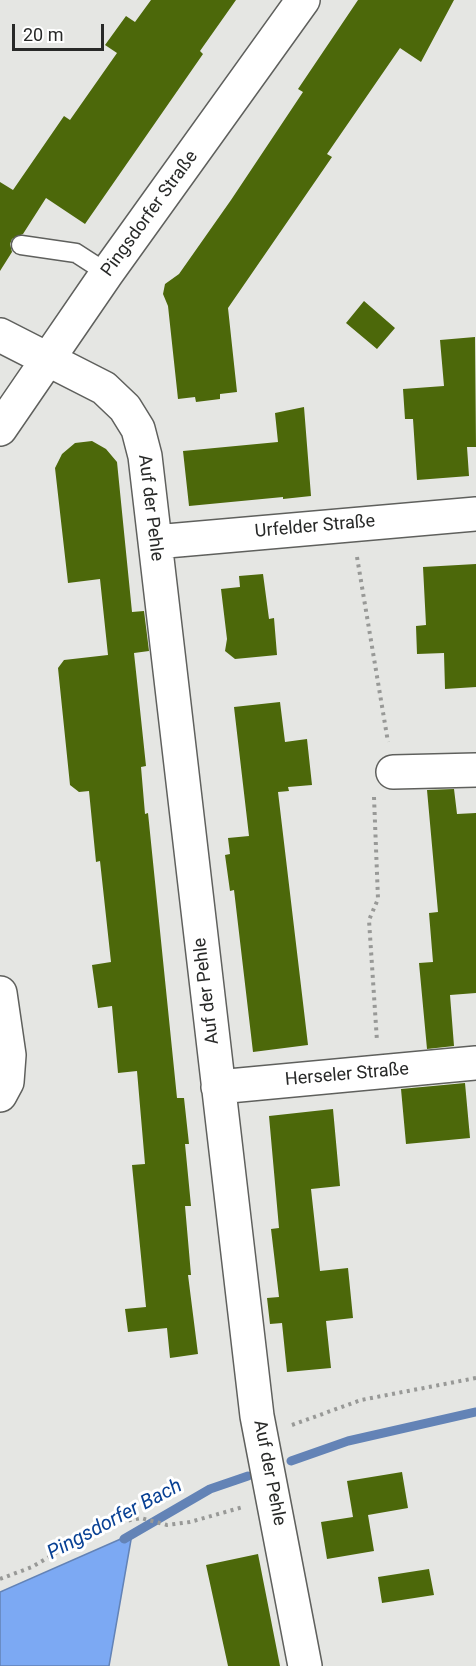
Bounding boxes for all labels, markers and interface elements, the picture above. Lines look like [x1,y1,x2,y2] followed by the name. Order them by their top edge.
[15,12,106,50] scale bar
[23,24,63,45] text: 20 m
[97,147,203,281] street label: Pingsdorfer Straße
[133,453,167,563] street label: Auf der Pehle
[254,511,376,543] street label: Urfelder Straße
[190,936,224,1046] street label: Auf der Pehle
[284,1059,410,1091] street label: Herseler Straße
[248,1418,290,1528] street label: Auf der Pehle
[44,1474,186,1566] water label: Pingsdorfer Bach

